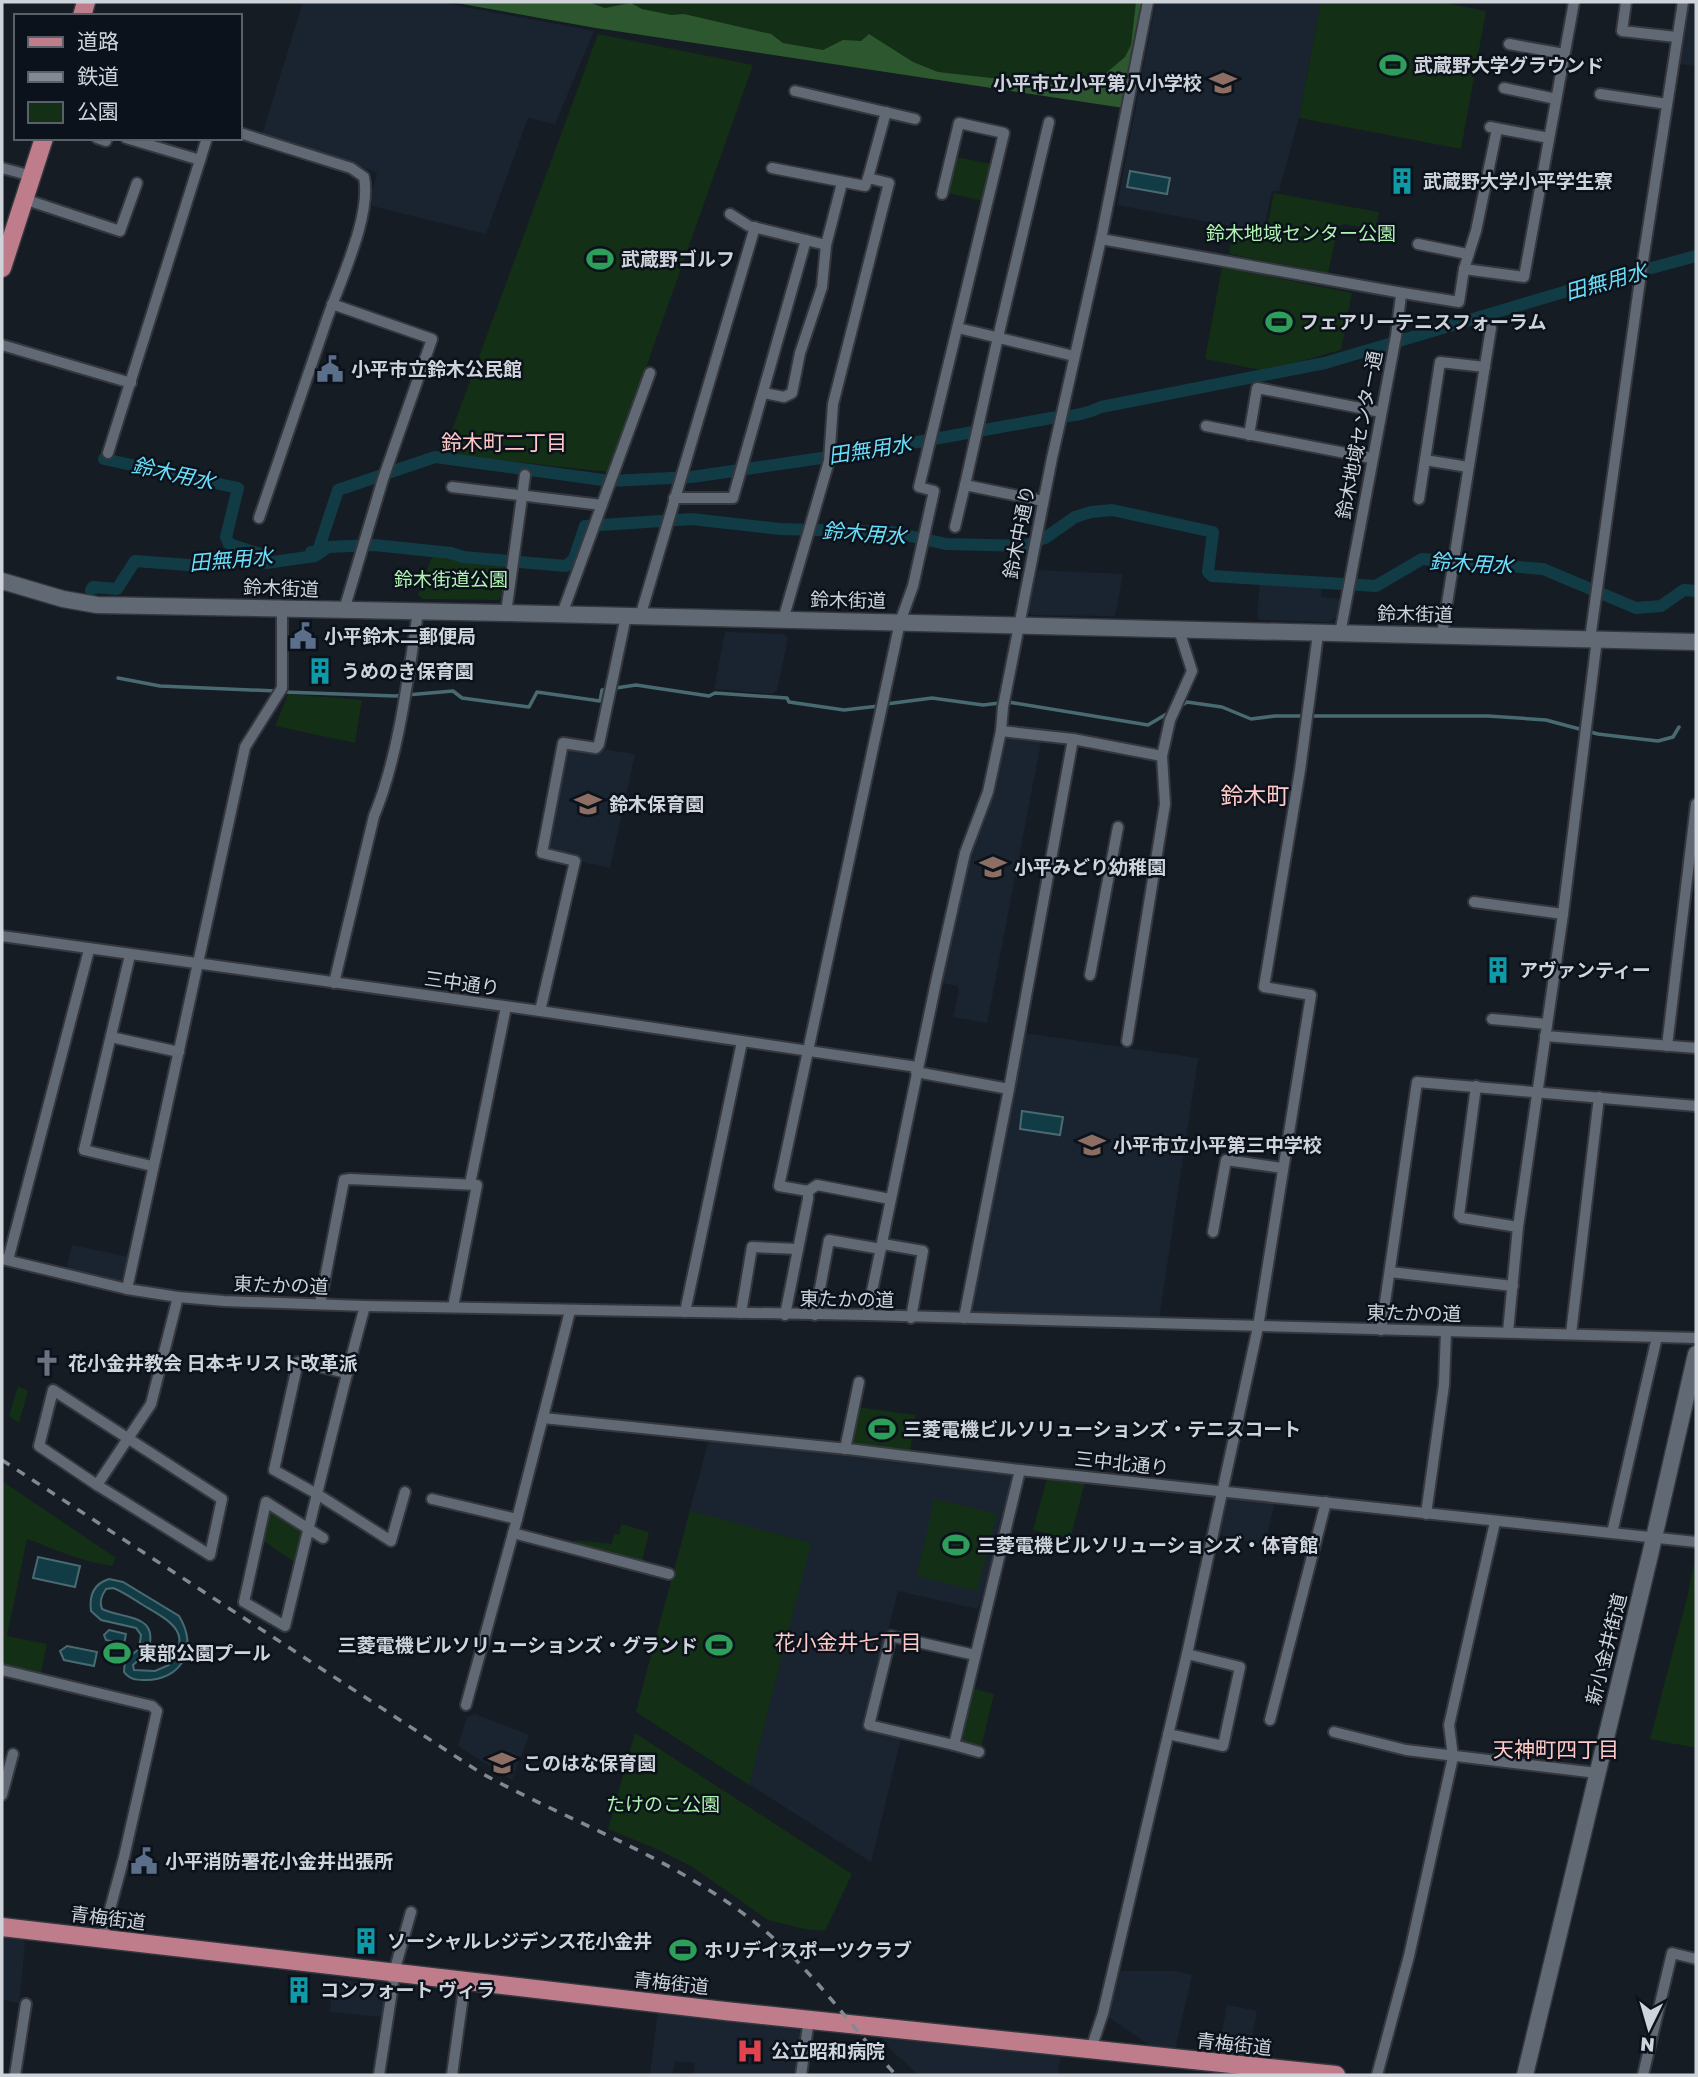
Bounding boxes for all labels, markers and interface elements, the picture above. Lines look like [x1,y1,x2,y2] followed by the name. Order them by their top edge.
[14,14,242,140] legend
[77,28,119,54] text: 道路
[1378,50,1408,80] sports icon: 武蔵野大学グラウンド
[1414,53,1604,76] place label: 武蔵野大学グラウンド
[77,63,119,89] text: 鉄道
[1208,68,1238,98] school or university icon: 小平市立小平第八小学校
[993,71,1202,94] place label: 小平市立小平第八小学校
[77,98,119,124] text: 公園
[1387,166,1417,196] building icon: 武蔵野大学小平学生寮
[1423,169,1613,192] place label: 武蔵野大学小平学生寮
[1206,221,1396,244] park label: 鈴木地域センター公園
[585,244,615,274] sports icon: 武蔵野ゴルフ
[621,247,735,270] place label: 武蔵野ゴルフ
[1562,256,1652,305] water label: 田無用水
[1264,307,1294,337] sports icon: フェアリーテニスフォーラム
[1300,310,1546,333] place label: フェアリーテニスフォーラム
[1331,349,1386,521] street label: 鈴木地域センター通
[315,354,345,384] public building icon: 小平市立鈴木公民館
[351,357,522,380] place label: 小平市立鈴木公民館
[441,429,567,455] district label: 鈴木町二丁目
[826,429,915,468] water label: 田無用水
[129,452,219,495] water label: 鈴木用水
[998,483,1039,581] street label: 鈴木中通り
[821,517,909,549] water label: 鈴木用水
[188,542,276,576] water label: 田無用水
[1428,548,1516,578] water label: 鈴木用水
[394,567,508,590] park label: 鈴木街道公園
[243,575,319,600] street label: 鈴木街道
[810,587,886,612] street label: 鈴木街道
[1377,601,1453,626] street label: 鈴木街道
[288,621,318,651] public building icon: 小平鈴木二郵便局
[324,624,476,647] place label: 小平鈴木二郵便局
[305,656,335,686] building icon: うめのき保育園
[341,659,473,682] place label: うめのき保育園
[1221,781,1290,809] district label: 鈴木町
[573,789,603,819] school or university icon: 鈴木保育園
[609,792,704,815] place label: 鈴木保育園
[978,852,1008,882] school or university icon: 小平みどり幼稚園
[1014,855,1166,878] place label: 小平みどり幼稚園
[1483,955,1513,985] building icon: アヴァンティー
[1519,958,1651,981] place label: アヴァンティー
[423,966,501,999] street label: 三中通り
[1077,1130,1107,1160] school or university icon: 小平市立小平第三中学校
[1113,1133,1322,1156] place label: 小平市立小平第三中学校
[233,1271,329,1298] street label: 東たかの道
[799,1286,895,1311] street label: 東たかの道
[1366,1300,1462,1325] street label: 東たかの道
[32,1348,62,1378] church icon: 花小金井教会 日本キリスト改革派
[68,1351,358,1374] place label: 花小金井教会 日本キリスト改革派
[867,1414,897,1444] sports icon: 三菱電機ビルソリューションズ・テニスコート
[903,1417,1301,1440] place label: 三菱電機ビルソリューションズ・テニスコート
[1074,1446,1171,1479] street label: 三中北通り
[941,1530,971,1560] sports icon: 三菱電機ビルソリューションズ・体育館
[977,1533,1318,1556] place label: 三菱電機ビルソリューションズ・体育館
[1581,1591,1630,1707] street label: 新小金井街道
[775,1629,922,1655] district label: 花小金井七丁目
[704,1630,734,1660] sports icon: 三菱電機ビルソリューションズ・グランド
[338,1633,698,1656] place label: 三菱電機ビルソリューションズ・グランド
[102,1638,132,1668] sports icon: 東部公園プール
[138,1641,271,1664] place label: 東部公園プール
[1493,1736,1619,1762] district label: 天神町四丁目
[487,1748,517,1778] school or university icon: このはな保育園
[523,1751,656,1774] place label: このはな保育園
[606,1792,720,1815] park label: たけのこ公園
[129,1846,159,1876] public building icon: 小平消防署花小金井出張所
[165,1849,393,1872] place label: 小平消防署花小金井出張所
[69,1901,147,1934] street label: 青梅街道
[351,1926,381,1956] building icon: ソーシャルレジデンス花小金井
[387,1929,652,1952] place label: ソーシャルレジデンス花小金井
[668,1935,698,1965] sports icon: ホリデイスポーツクラブ
[704,1938,912,1961] place label: ホリデイスポーツクラブ
[632,1967,710,1998] street label: 青梅街道
[284,1975,314,2005] building icon: コンフォート ヴィラ
[320,1978,495,2001] place label: コンフォート ヴィラ
[1614,1993,1684,2063] north arrow
[1195,2028,1273,2059] street label: 青梅街道
[1639,2033,1656,2058] text: N
[735,2036,765,2066] hospital icon: 公立昭和病院
[771,2039,885,2062] place label: 公立昭和病院

